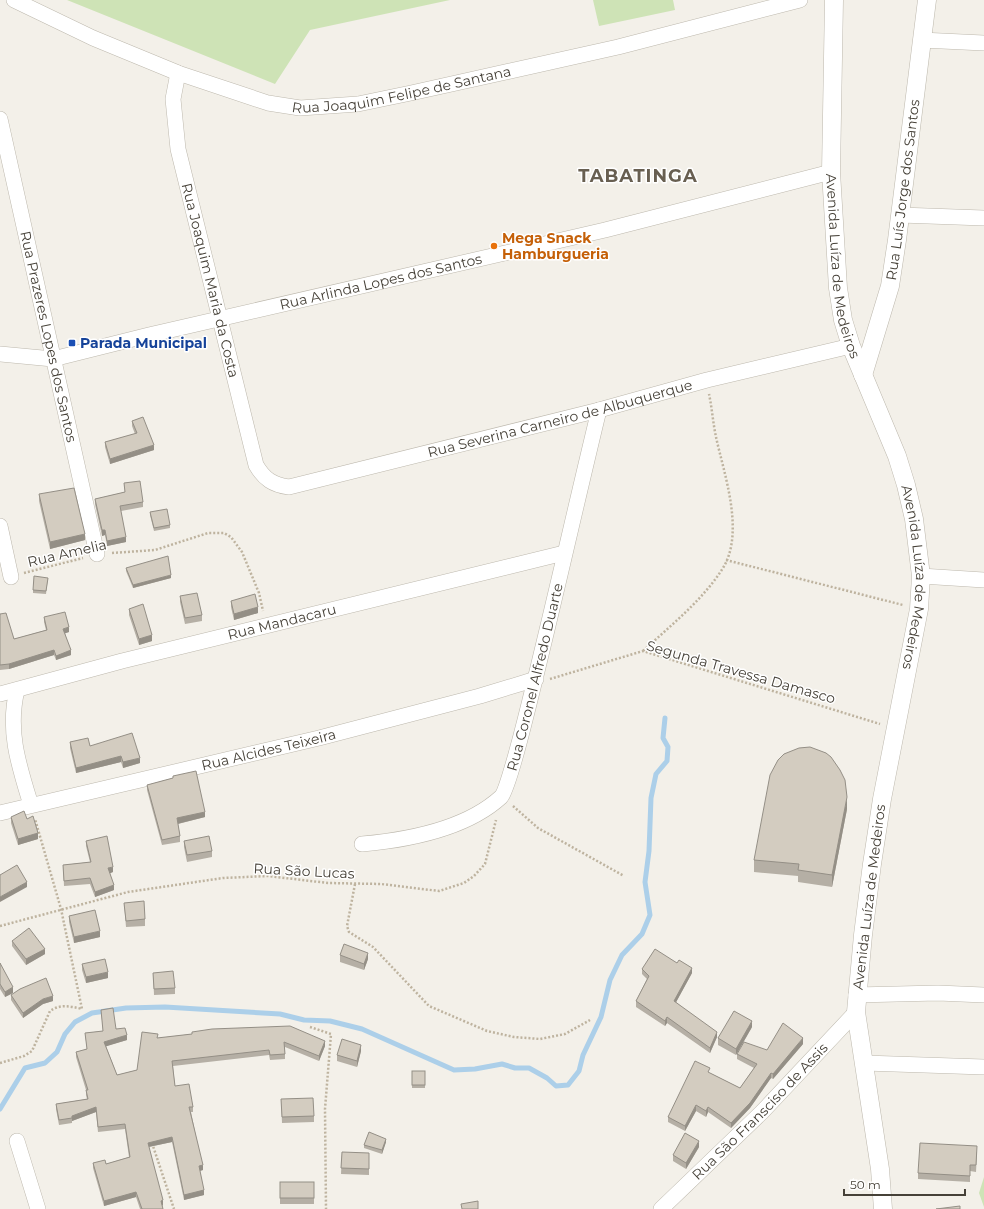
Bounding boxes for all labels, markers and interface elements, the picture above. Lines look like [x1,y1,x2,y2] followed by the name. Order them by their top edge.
[291,62,513,117] street label: Rua Joaquim Felipe de Santana
[882,98,924,282] street label: Rua Luís Jorge dos Santos
[578,165,698,187] district label: TABATINGA
[822,173,864,361] street label: Avenida Luíza de Medeiros
[178,181,243,380] street label: Rua Joaquim Maria da Costa
[16,229,81,444] street label: Rua Prazeres Lopes dos Santos
[502,229,609,263] place label: Mega Snack Hamburgueria
[489,241,499,251] marker: Mega Snack Hamburgueria
[278,250,484,314] street label: Rua Arlinda Lopes dos Santos
[80,334,207,352] place label: Parada Municipal
[67,338,77,348] marker: Parada Municipal
[426,376,694,461] street label: Rua Severina Carneiro de Albuquerque
[897,483,930,671] street label: Avenida Luíza de Medeiros
[26,535,108,571] street label: Rua Amelia
[503,581,567,773] street label: Rua Coronel Alfredo Duarte
[226,600,338,644] street label: Rua Mandacaru
[644,636,838,708] street label: Segunda Travessa Damasco
[200,725,338,774] street label: Rua Alcides Teixeira
[849,803,889,991] street label: Avenida Luíza de Medeiros
[253,859,355,883] street label: Rua São Lucas
[688,1039,832,1184] street label: Rua São Fransciso de Assis
[844,1171,965,1197] scale bar
[850,1177,881,1192] text: 50 m

